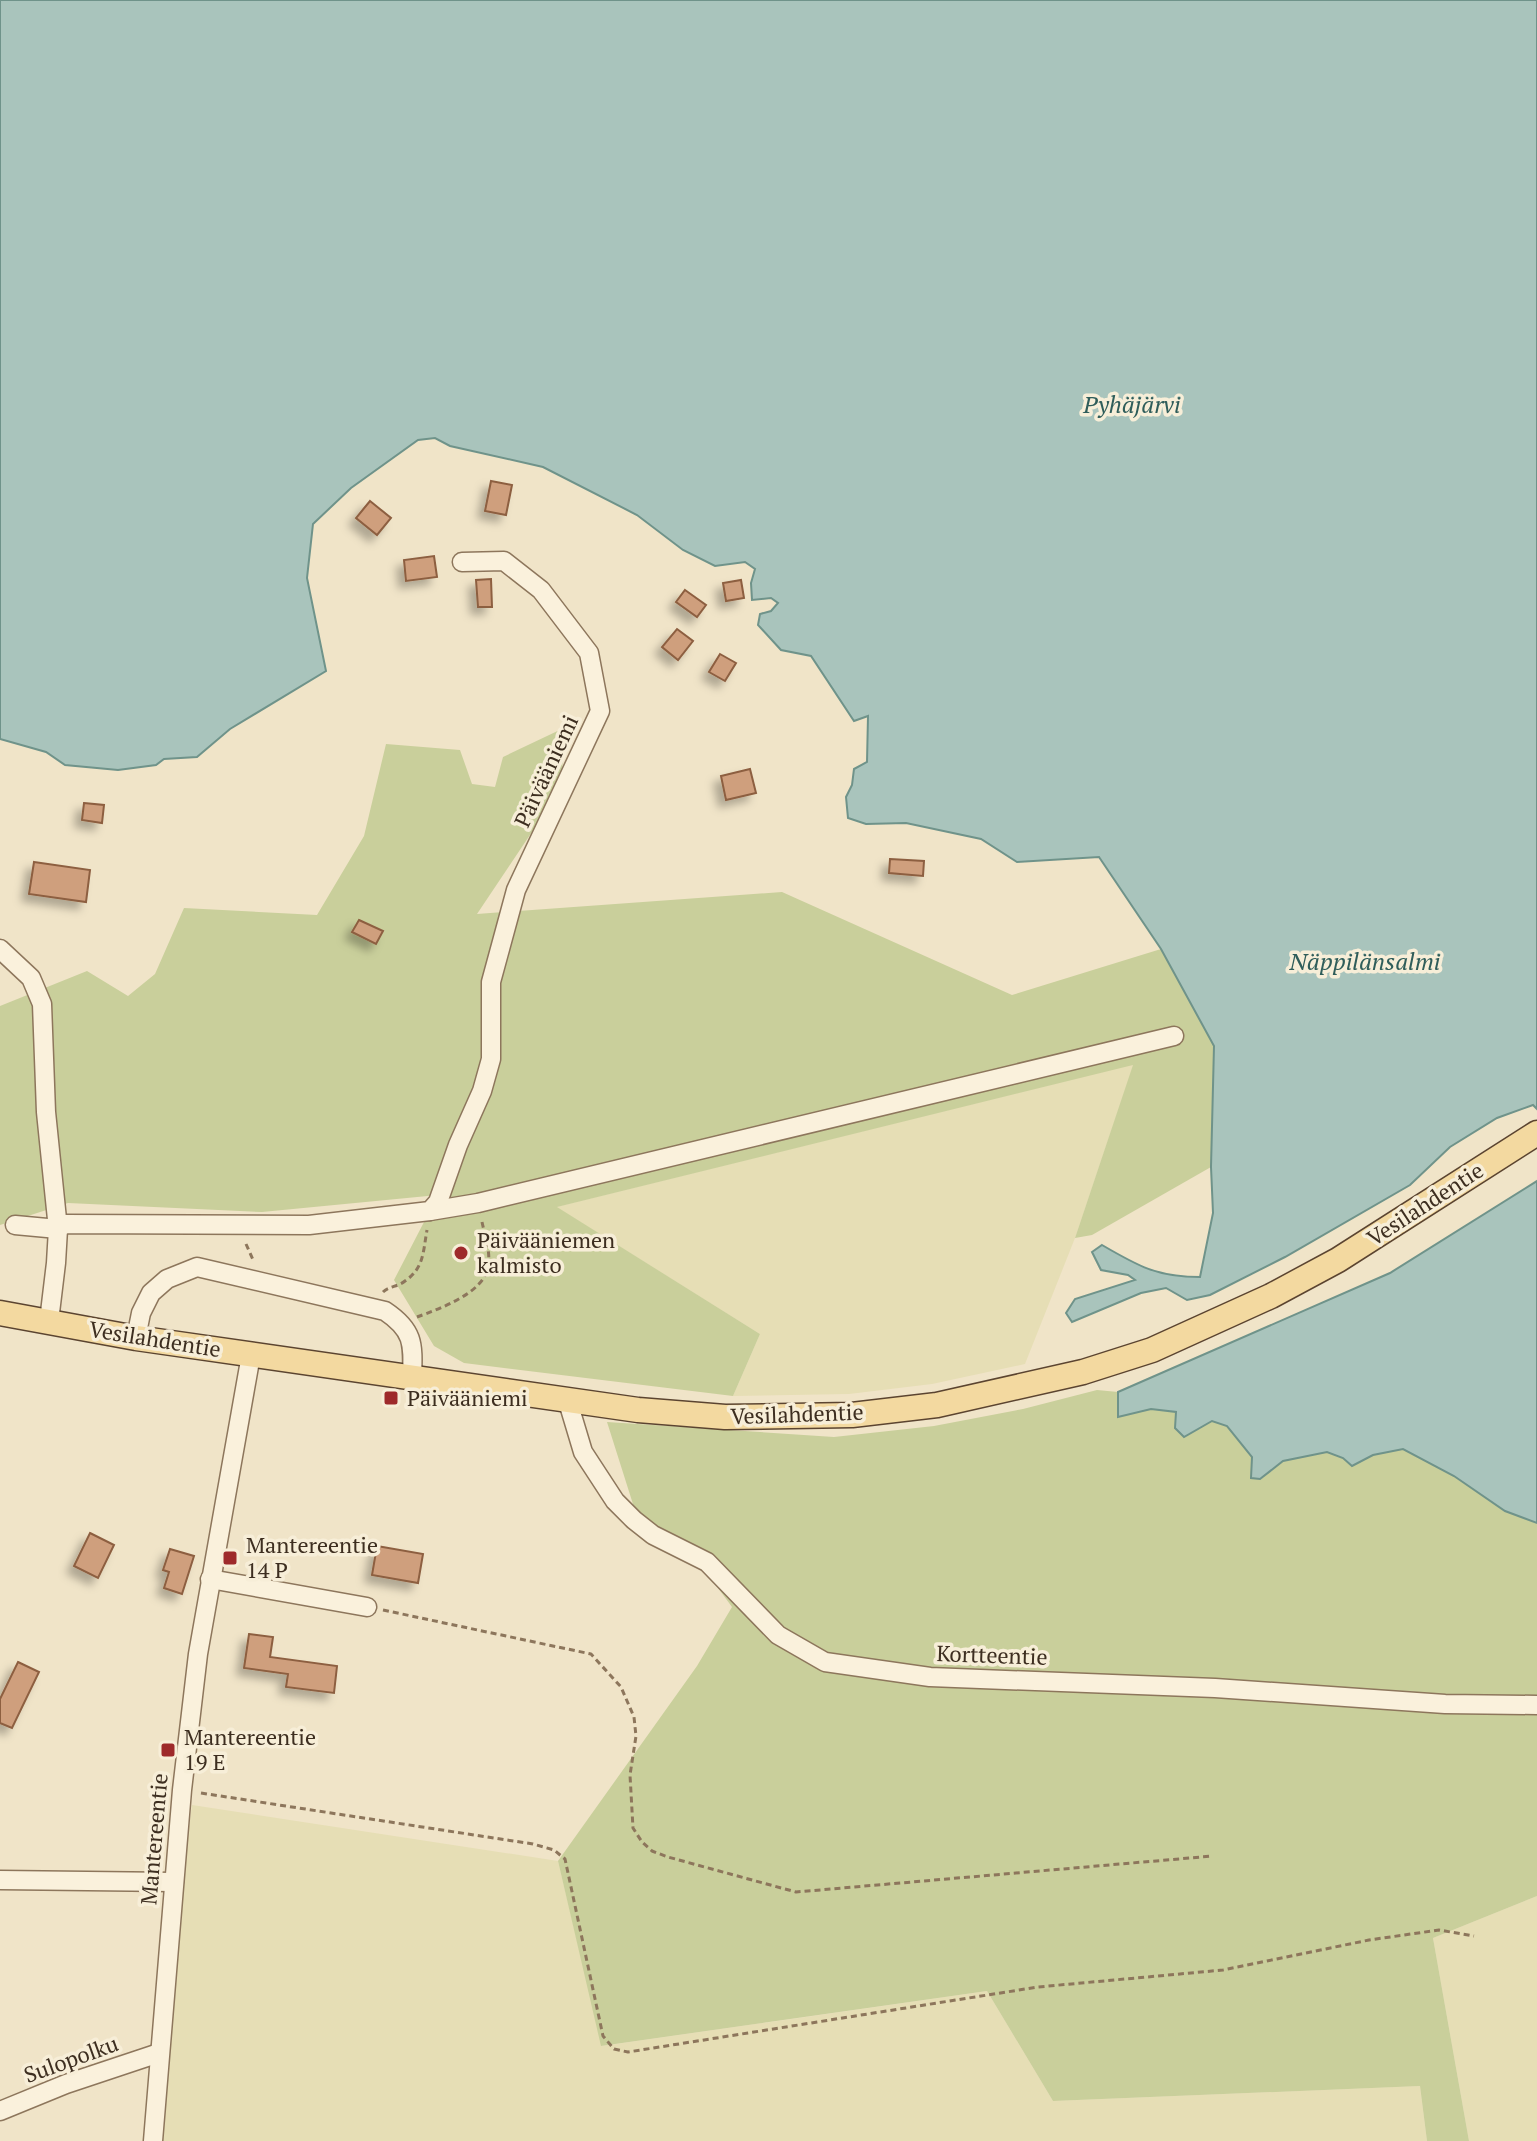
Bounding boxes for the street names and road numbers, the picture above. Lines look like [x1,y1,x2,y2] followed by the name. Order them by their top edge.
[507,710,584,832] street label: Päivääniemi
[1361,1155,1488,1252] street label: Vesilahdentie
[87,1314,223,1363] street label: Vesilahdentie
[730,1397,864,1430] street label: Vesilahdentie
[936,1638,1048,1671] street label: Kortteentie
[133,1772,174,1906] street label: Mantereentie
[20,2028,122,2089] street label: Sulopolku

